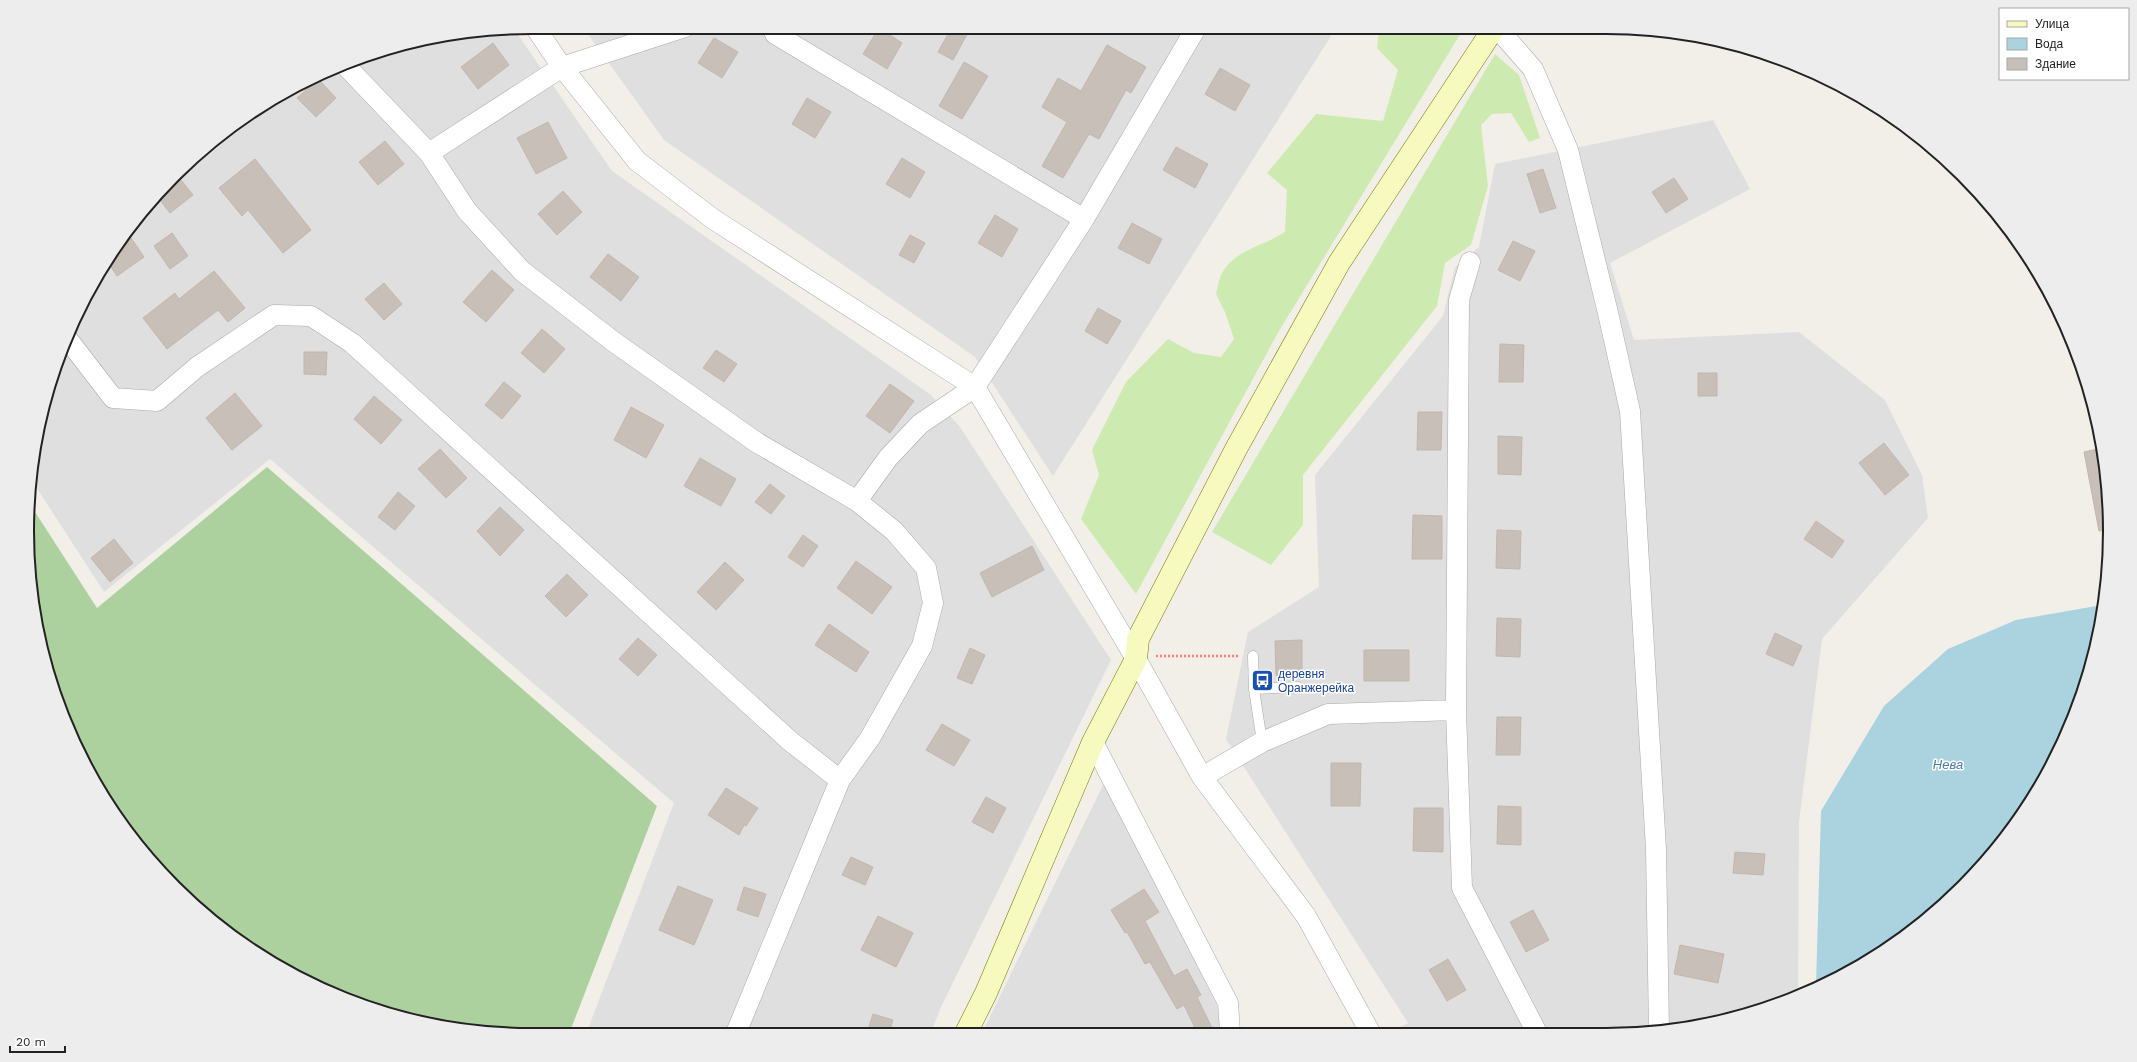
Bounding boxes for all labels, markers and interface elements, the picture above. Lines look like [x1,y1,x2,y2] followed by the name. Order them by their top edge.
[1999,8,2129,80] legend
[2035,17,2069,31] text: Улица
[2035,37,2063,51] text: Вода
[2035,57,2076,71] text: Здание
[1278,667,1355,695] place label: деревня Оранжерейка
[1250,668,1276,694] bus stop icon: деревня Оранжерейка
[1933,757,1963,772] water label: Нева
[10,1028,65,1054] scale bar
[16,1035,46,1049] text: 20 m

